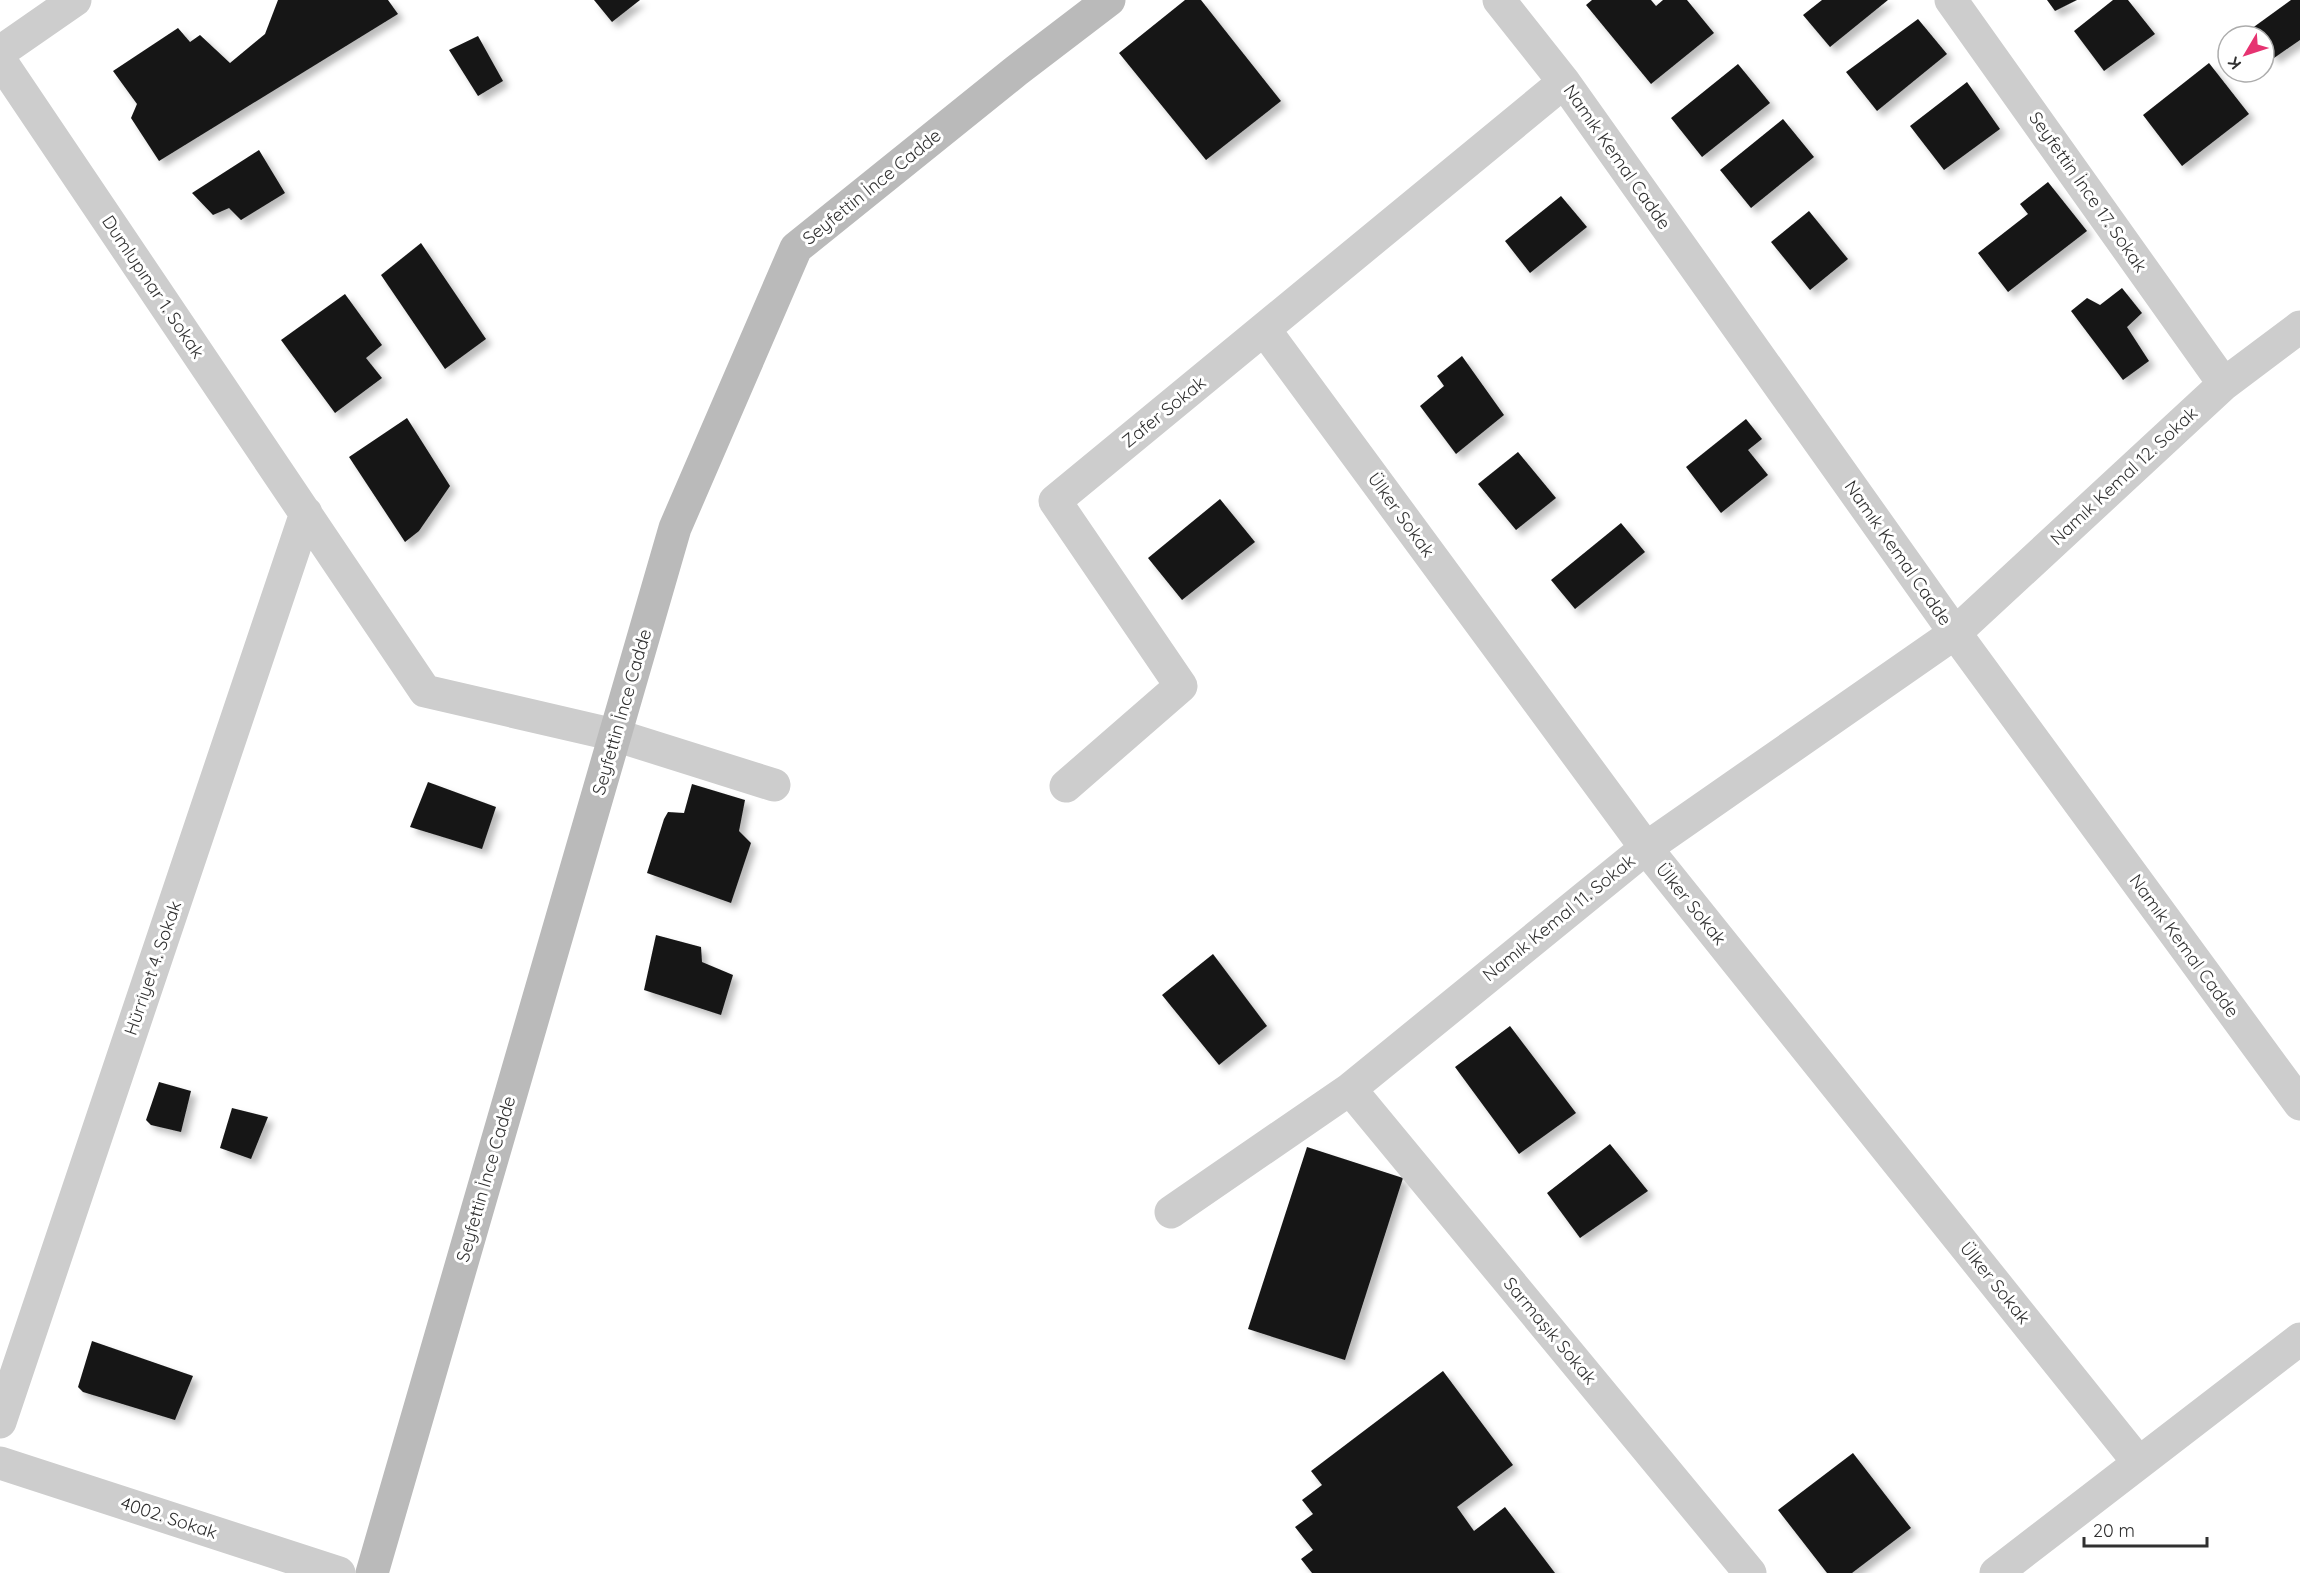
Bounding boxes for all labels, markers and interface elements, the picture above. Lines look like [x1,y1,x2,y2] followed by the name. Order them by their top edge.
[2216,24,2276,84] north arrow
[2223,53,2245,74] text: K
[1559,80,1676,234] street label: Namık Kemal Cadde
[2024,107,2153,277] street label: Seyfettin İnce 17. Sokak
[798,124,946,250] street label: Seyfettin İnce Cadde
[97,211,210,363] street label: Dumlupınar 1. Sokak
[1117,371,1210,452] street label: Zafer Sokak
[2045,401,2202,550] street label: Namık Kemal 12. Sokak
[1363,468,1440,562] street label: Ülker Sokak
[1840,476,1957,630] street label: Namık Kemal Cadde
[587,626,656,798] street label: Seyfettin İnce Cadde
[1478,849,1640,986] street label: Namık Kemal 11. Sokak
[1651,858,1732,950] street label: Ülker Sokak
[2125,869,2244,1022] street label: Namık Kemal Cadde
[119,897,186,1038] street label: Hürriyet 4. Sokak
[451,1093,520,1265] street label: Seyfettin İnce Cadde
[1955,1237,2036,1329] street label: Ülker Sokak
[1499,1272,1602,1389] street label: Sarmaşık Sokak
[118,1491,220,1544] street label: 4002. Sokak
[2084,1510,2207,1548] scale bar
[2093,1519,2135,1542] text: 20 m

